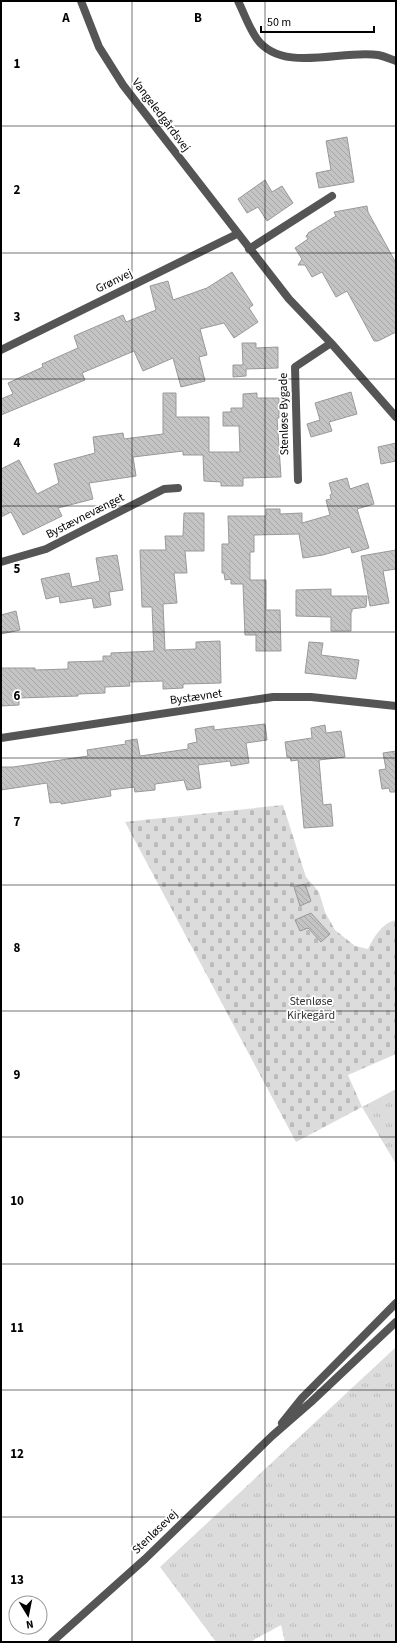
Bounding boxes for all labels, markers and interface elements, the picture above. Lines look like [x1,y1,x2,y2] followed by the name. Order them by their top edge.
[261,8,374,34] scale bar
[61,9,70,27] text: A
[194,9,202,27] text: B
[267,14,291,31] text: 50 m
[14,55,21,73] text: 1
[128,75,194,155] street label: Vangeledgårdsvej
[14,181,21,199] text: 2
[93,265,135,297] street label: Grønvej
[14,308,21,326] text: 3
[275,373,293,455] street label: Stenløse Bygade
[14,434,21,452] text: 4
[43,489,127,543] street label: Bystævnevænget
[14,560,21,578] text: 5
[169,685,223,709] street label: Bystævnet
[14,687,21,705] text: 6
[14,813,21,831] text: 7
[14,939,21,957] text: 8
[287,993,335,1024] park label: Stenløse Kirkegård
[14,1066,21,1084] text: 9
[10,1192,24,1210] text: 10
[10,1319,24,1337] text: 11
[10,1445,24,1463] text: 12
[128,1506,182,1558] street label: Stenløsevej
[10,1571,24,1589] text: 13
[8,1595,48,1635] north arrow
[25,1616,35,1632] text: N

